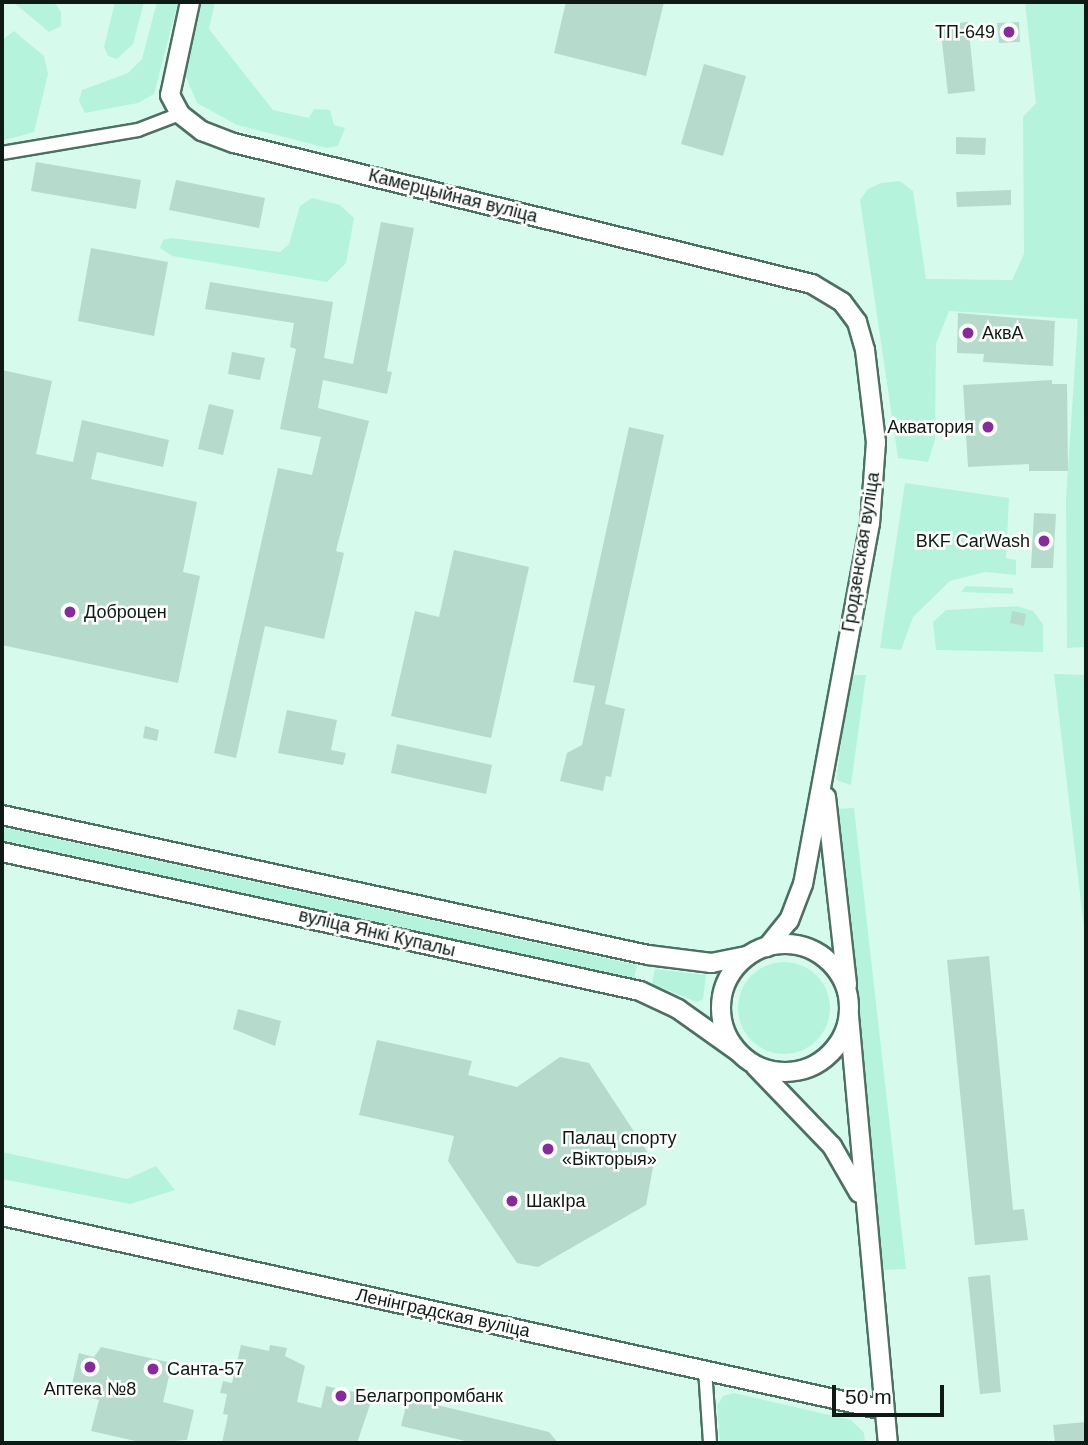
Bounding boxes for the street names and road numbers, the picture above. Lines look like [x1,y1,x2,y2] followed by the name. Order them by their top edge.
[366,165,540,227] street label: Камерцыйная вуліца
[838,471,884,633] street label: Гродзенская вуліца
[297,904,457,962] street label: вуліца Янкі Купалы
[354,1284,532,1342] street label: Ленінградская вуліца

